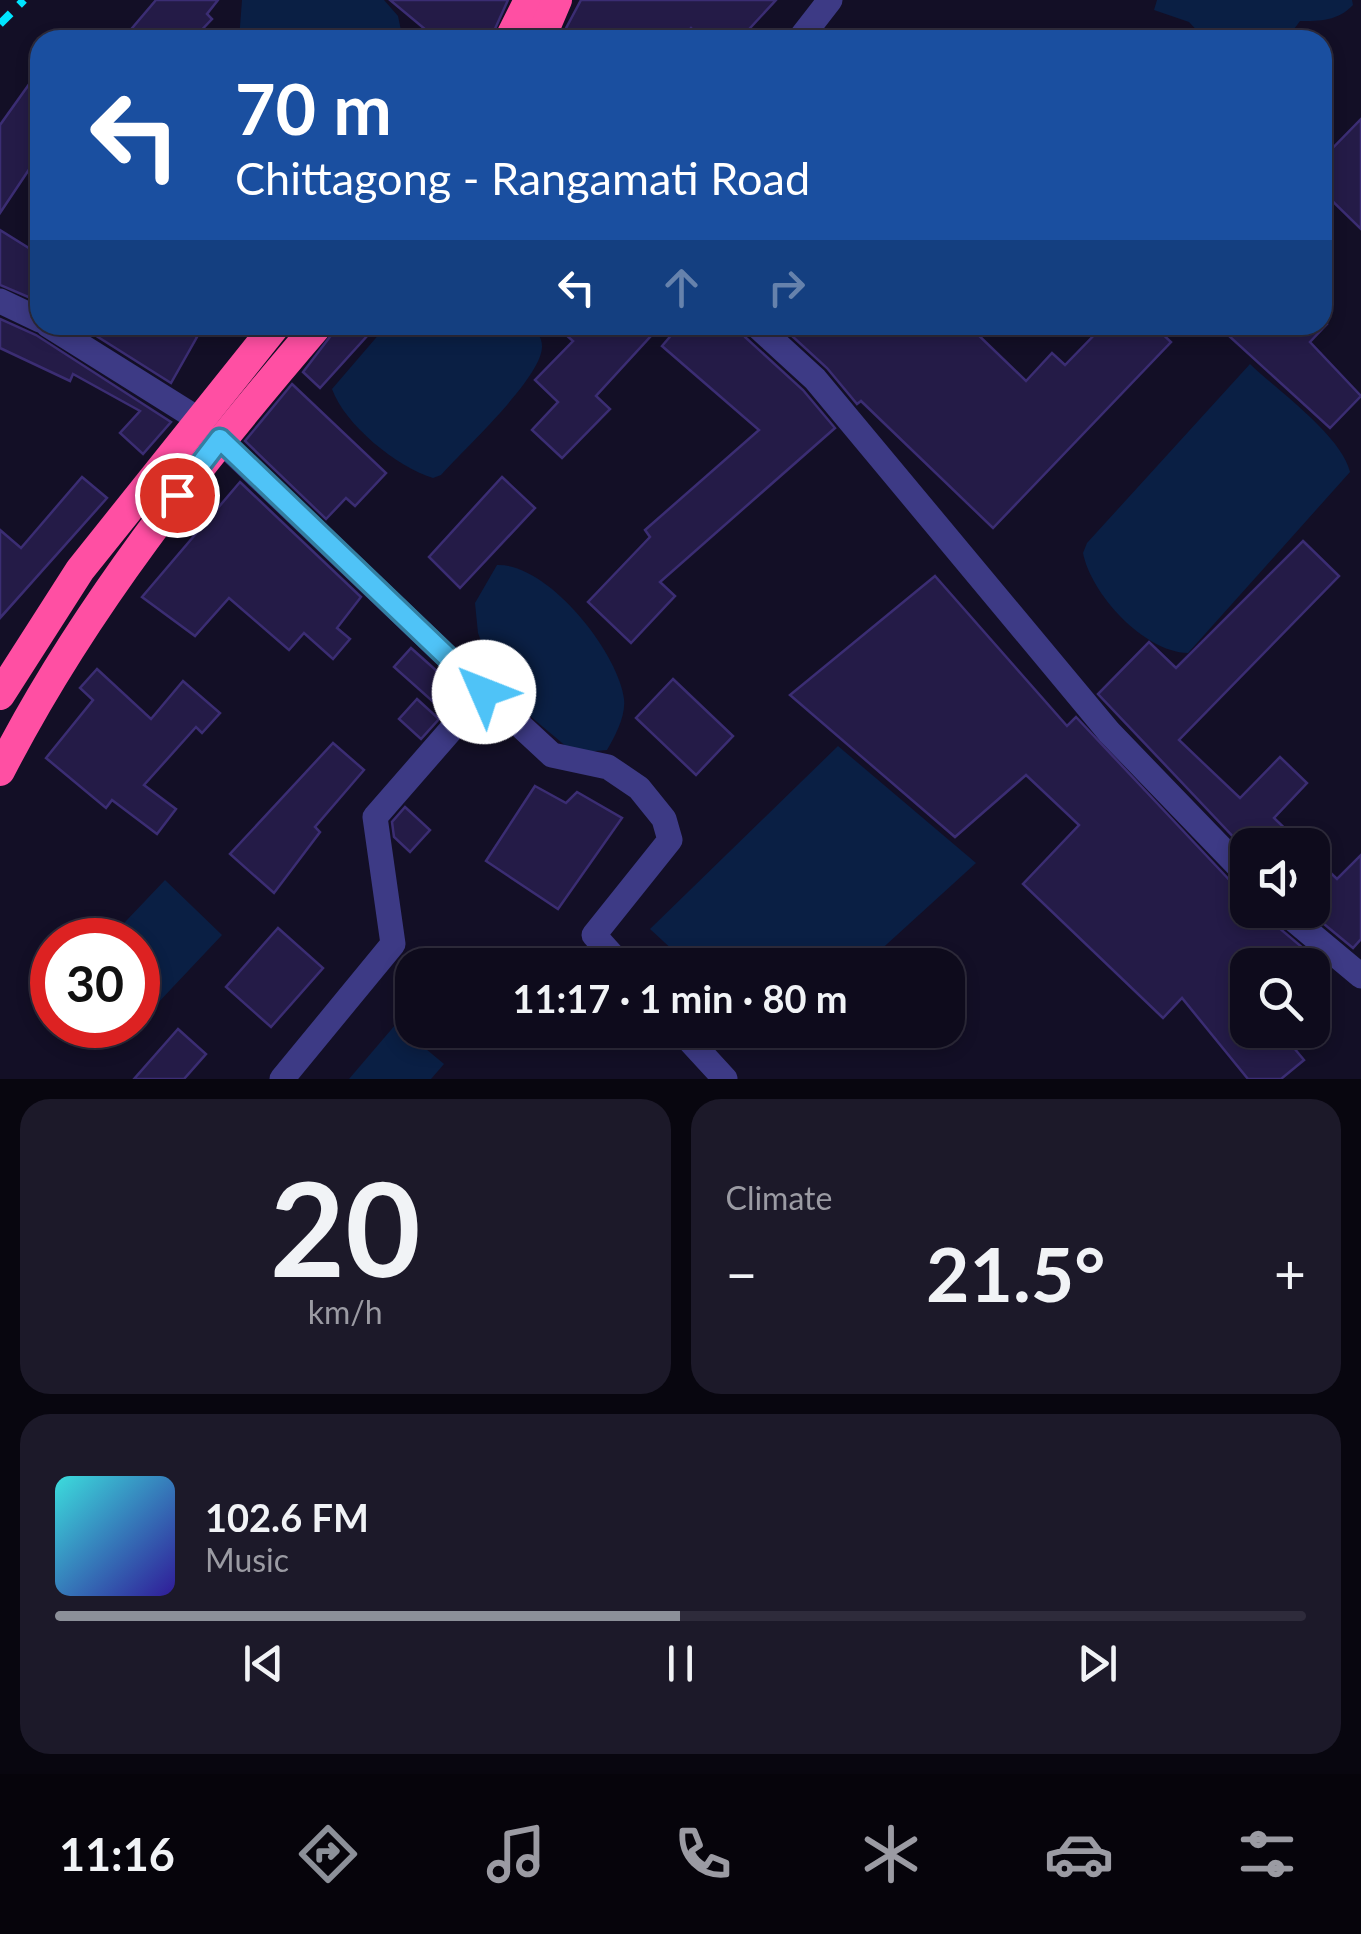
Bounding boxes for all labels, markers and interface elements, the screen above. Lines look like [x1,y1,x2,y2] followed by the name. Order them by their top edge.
[235,66,392,150] text: 70 m
[70,70,200,200] icon: left
[235,151,810,205] text: Chittagong - Rangamati Road
[549,260,604,315] icon: left
[654,260,709,315] icon: ahead
[759,260,814,315] icon: right
[135,453,220,538] pin
[150,468,205,523] icon: arrive
[432,640,536,744] position arrow
[1230,828,1330,1048] map controls
[1230,828,1330,928] button: sound
[30,918,160,1048] speed limit sign: 30
[1230,948,1330,1048] button: search
[512,975,848,1021] text: 11:17 · 1 min · 80 m
[270,1149,421,1305] text: 20
[726,1178,832,1217] text: Climate
[926,1228,1105,1318] text: 21.5°
[726,1240,757,1306] text: −
[1274,1240,1306,1306] text: +
[308,1292,383,1331] text: km/h
[205,1494,369,1540] text: 102.6 FM
[205,1540,289,1579] text: Music
[236,1636,291,1691] icon: previous
[653,1636,708,1691] icon: pause
[1070,1636,1125,1691] icon: next
[293,1819,363,1889] icon: directions
[481,1819,551,1889] icon: music
[668,1819,738,1889] icon: phone
[856,1819,926,1889] icon: climate
[1044,1819,1114,1889] icon: car
[1232,1819,1302,1889] icon: filters
[59,1827,175,1881] text: 11:16

